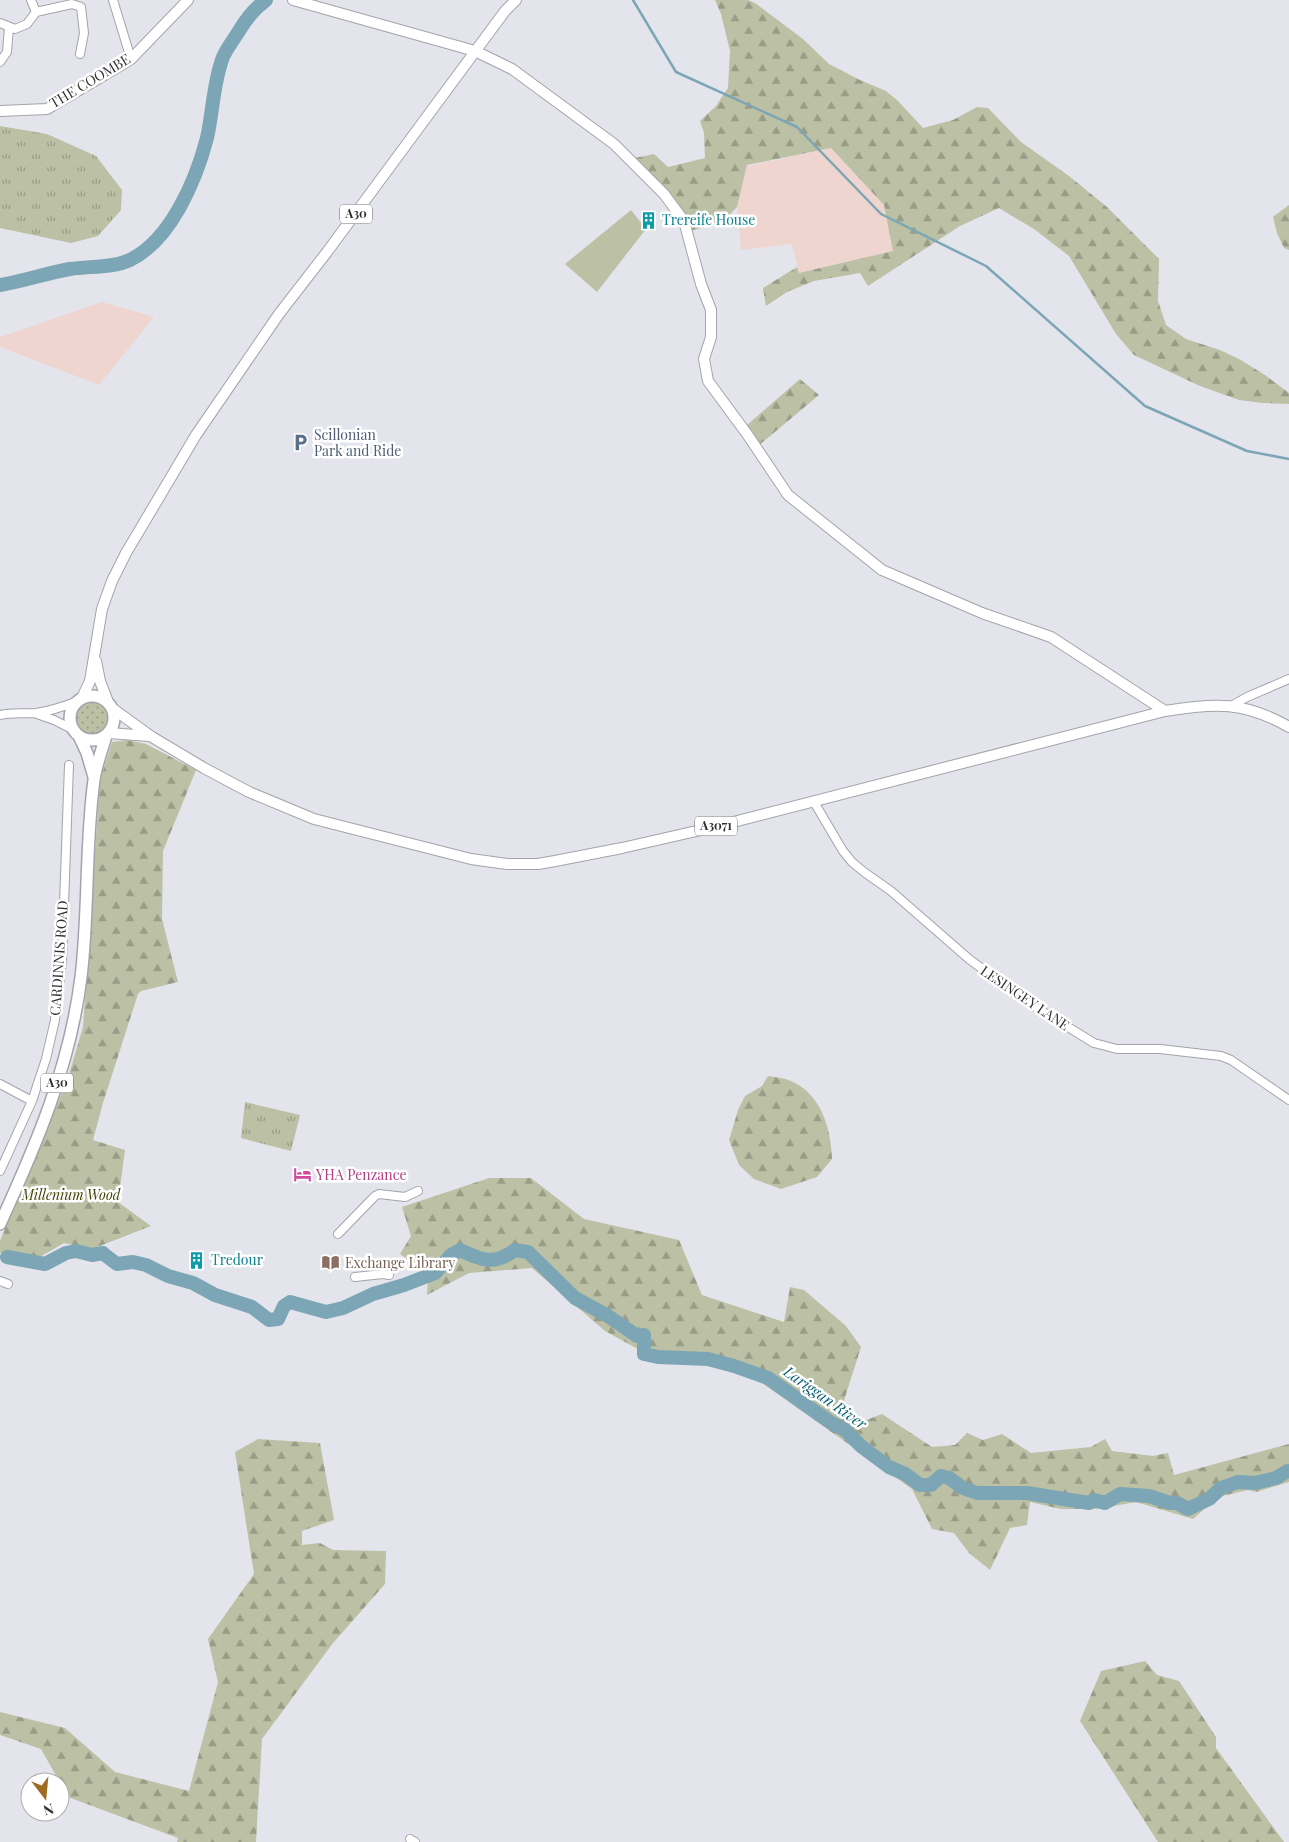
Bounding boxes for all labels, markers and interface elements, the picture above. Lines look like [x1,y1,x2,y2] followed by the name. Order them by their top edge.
[46,49,134,112] street label: THE COOMBE
[340,204,372,223] road number: A30
[638,210,658,230] building icon: Trereife House
[662,210,755,229] place label: Trereife House
[314,425,401,460] place label: Scillonian Park and Ride
[290,433,310,453] parking icon: Scillonian Park and Ride
[695,816,737,836] road number: A3071
[45,900,72,1016] street label: CARDINNIS ROAD
[977,961,1074,1034] street label: LESINGEY LANE
[41,1074,73,1092] road number: A30
[292,1165,312,1185] hotel icon: YHA Penzance
[315,1165,407,1184] place label: YHA Penzance
[21,1185,121,1204] park label: Millenium Wood
[187,1250,207,1270] building icon: Tredour
[211,1250,264,1269] place label: Tredour
[321,1253,341,1273] library icon: Exchange Library
[345,1253,455,1272] place label: Exchange Library
[779,1361,871,1433] water label: Lariggan River
[20,1772,70,1822] north arrow
[41,1799,56,1821] text: N

